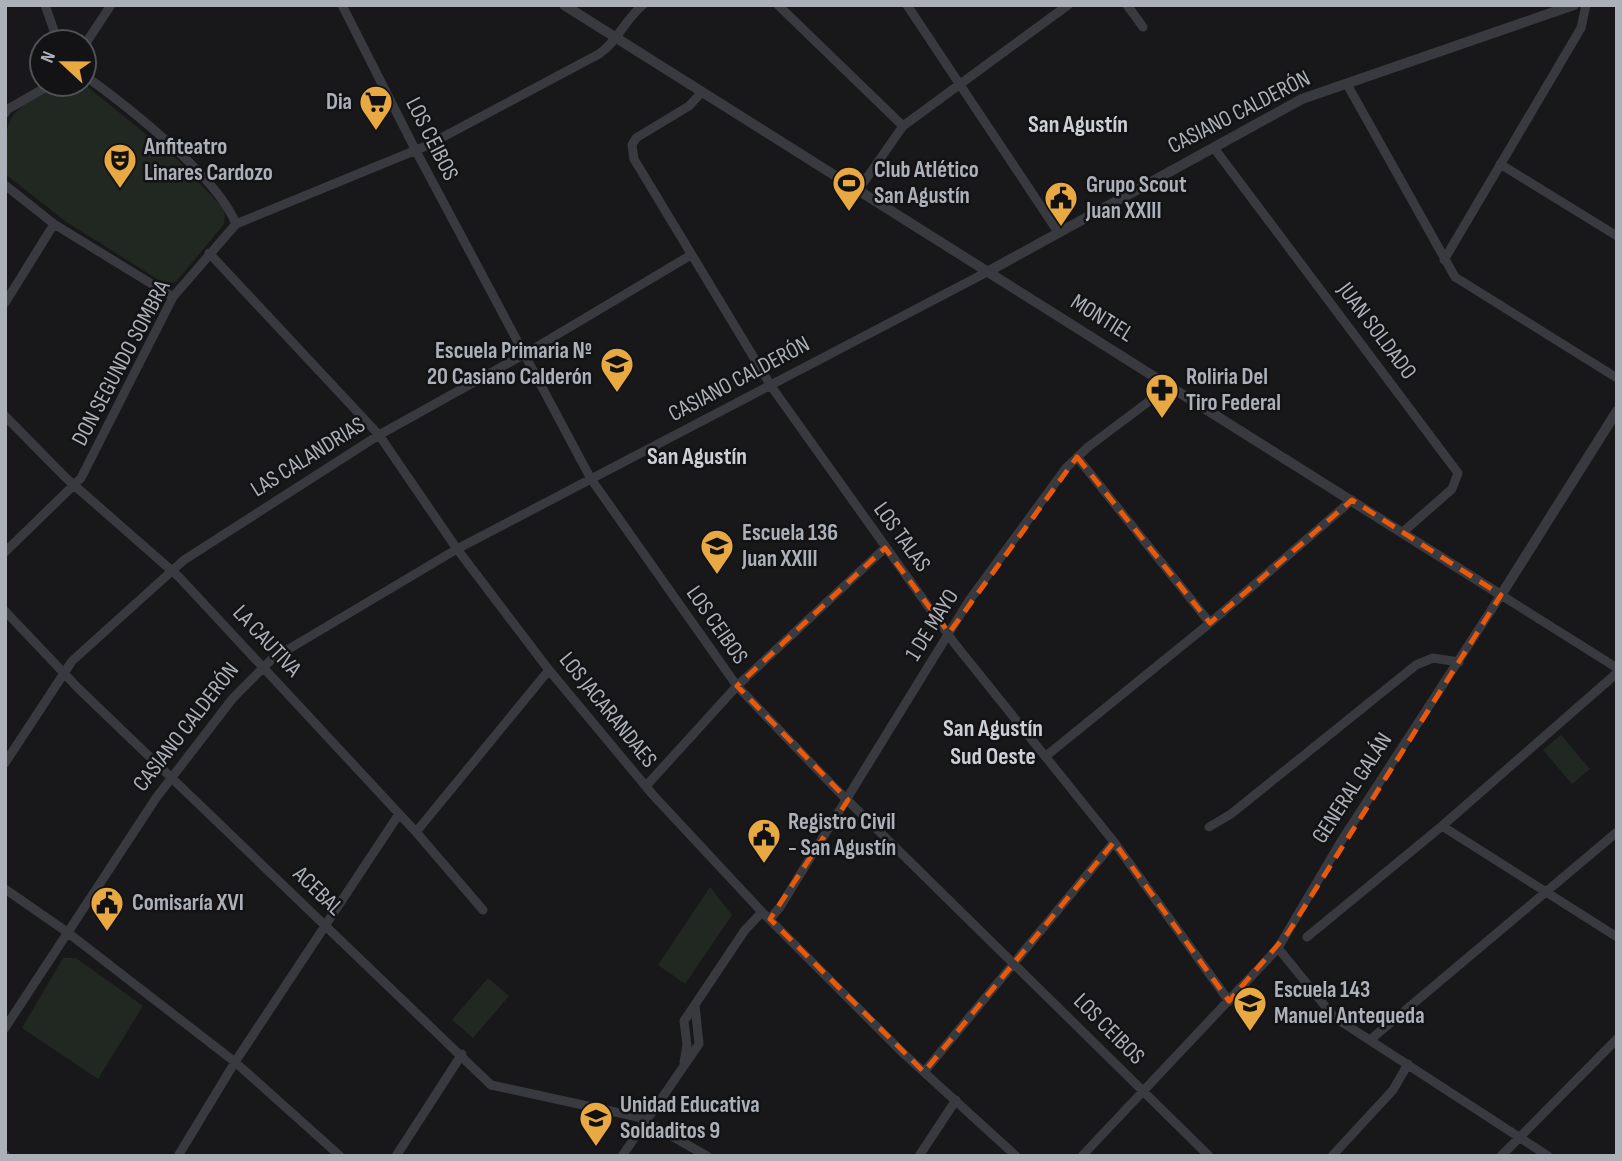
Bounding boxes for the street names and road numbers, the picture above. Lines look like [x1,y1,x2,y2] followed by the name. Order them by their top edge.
[1163,64,1315,160] street label: CASIANO CALDERÓN
[399,93,465,185] street label: LOS CEIBOS
[66,275,176,451] street label: DON SEGUNDO SOMBRA
[1331,276,1423,385] street label: JUAN SOLDADO
[1065,288,1139,348] street label: MONTIEL
[664,330,814,428] street label: CASIANO CALDERÓN
[246,411,370,503] street label: LAS CALANDRIAS
[867,497,937,577] street label: LOS TALAS
[680,580,754,670] street label: LOS CEIBOS
[899,584,965,666] street label: 1 DE MAYO
[227,599,307,683] street label: LA CAUTIVA
[553,647,663,773] street label: LOS JACARANDAES
[127,657,245,797] street label: CASIANO CALDERÓN
[1306,727,1398,849] street label: GENERAL GALÁN
[286,860,349,922] street label: ACEBAL
[1067,987,1151,1071] street label: LOS CEIBOS

